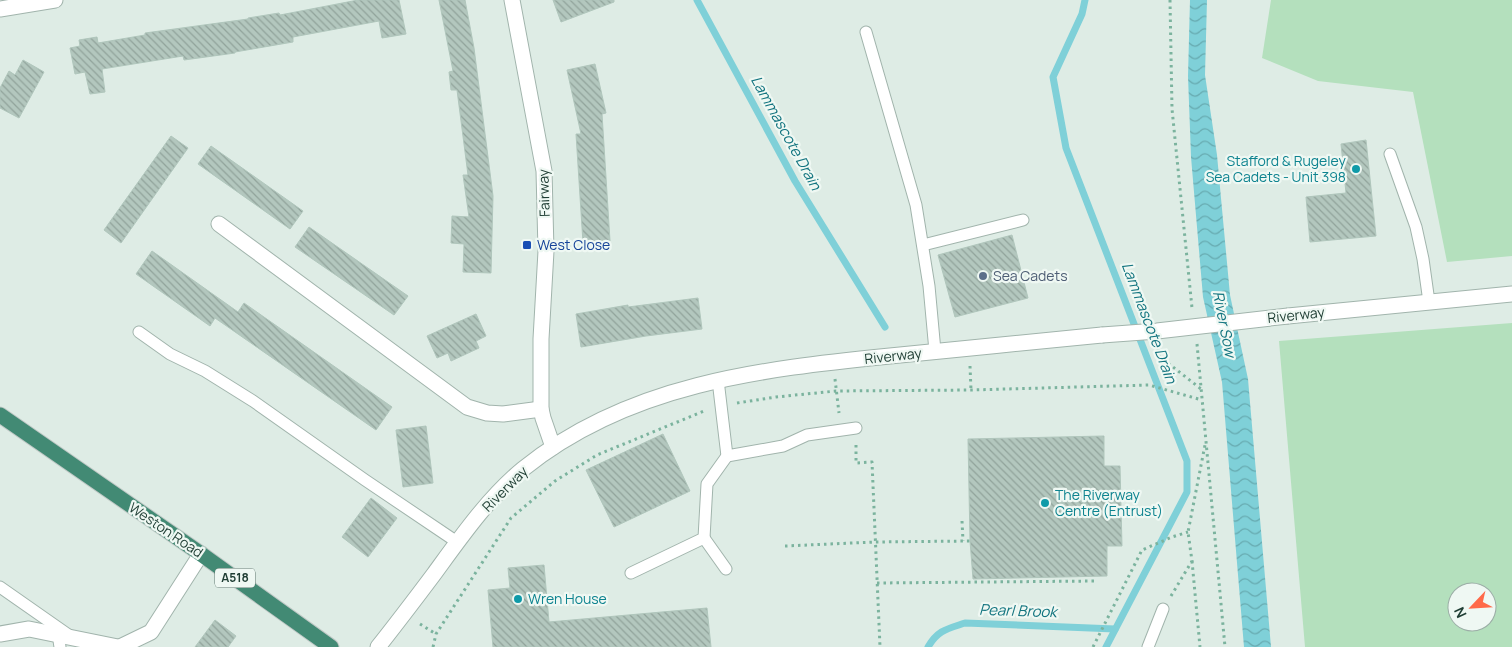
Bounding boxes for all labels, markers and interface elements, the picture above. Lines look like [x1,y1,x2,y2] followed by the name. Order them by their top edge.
[746,72,827,195] water label: Lammascote Drain
[1206,151,1347,186] place label: Stafford & Rugeley Sea Cadets - Unit 398
[1350,163,1362,175] marker: Stafford & Rugeley Sea Cadets - Unit 398
[533,168,554,217] street label: Fairway
[537,235,610,254] place label: West Close
[521,239,533,251] marker: West Close
[1117,259,1183,387] water label: Lammascote Drain
[993,266,1067,285] place label: Sea Cadets
[977,270,989,282] marker: Sea Cadets
[1208,289,1242,361] water label: River Sow
[1266,302,1326,327] street label: Riverway
[863,343,923,368] street label: Riverway
[478,461,532,516] street label: Riverway
[1055,485,1163,520] place label: The Riverway Centre (Entrust)
[1039,497,1051,509] marker: The Riverway Centre (Entrust)
[125,498,207,561] street label: Weston Road
[215,568,255,588] road number: A518
[1447,582,1497,632] north arrow
[528,589,607,608] place label: Wren House
[512,593,524,605] marker: Wren House
[979,599,1060,622] water label: Pearl Brook
[1449,604,1471,621] text: N

